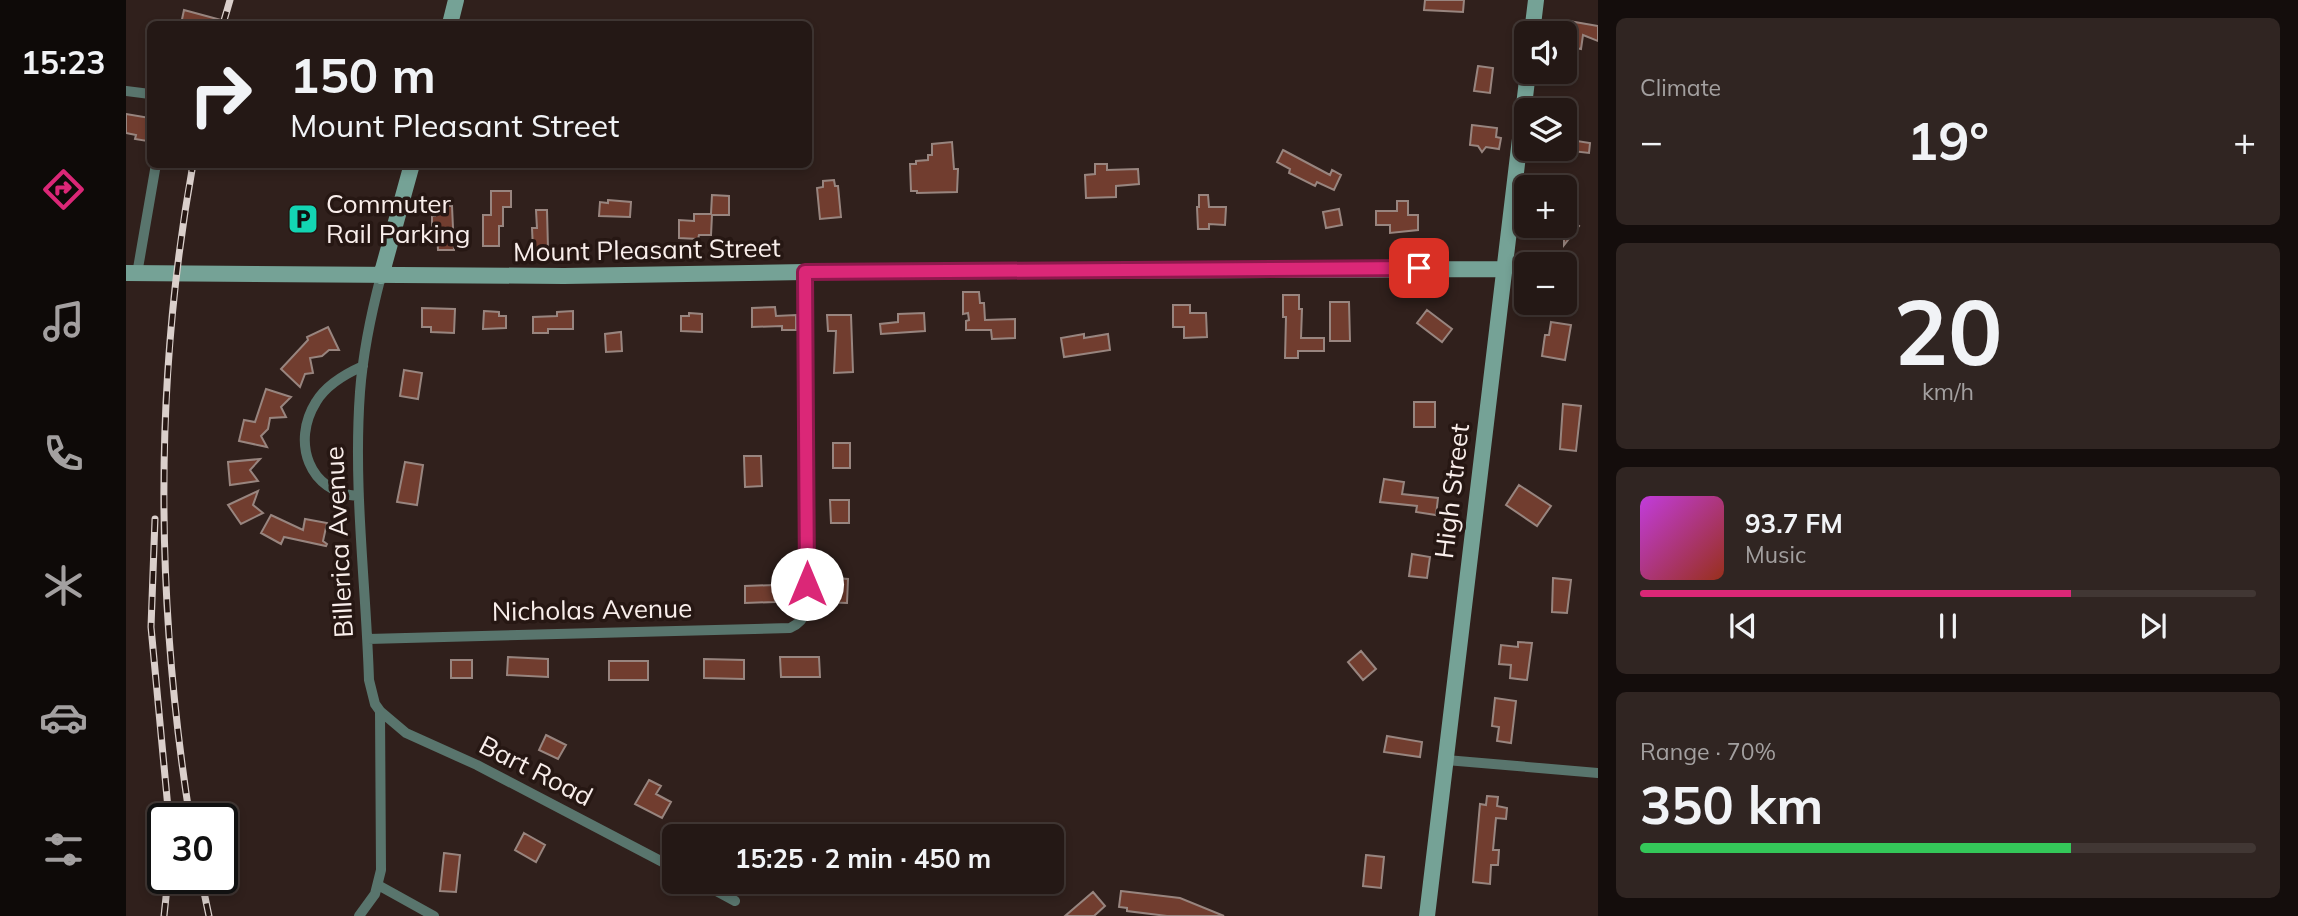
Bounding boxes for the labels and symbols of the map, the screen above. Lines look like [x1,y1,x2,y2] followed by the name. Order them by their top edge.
[326,187,471,250] place label: Commuter Rail Parking
[286,202,320,236] parking icon: Commuter Rail Parking
[513,231,781,268] street label: Mount Pleasant Street
[1389,238,1449,298] pin
[1427,422,1476,560] street label: High Street
[317,445,360,639] street label: Billerica Avenue
[770,547,844,621] position arrow
[491,591,693,628] street label: Nicholas Avenue
[474,728,599,813] street label: Bart Road
[147,803,238,894] speed limit sign: 30

